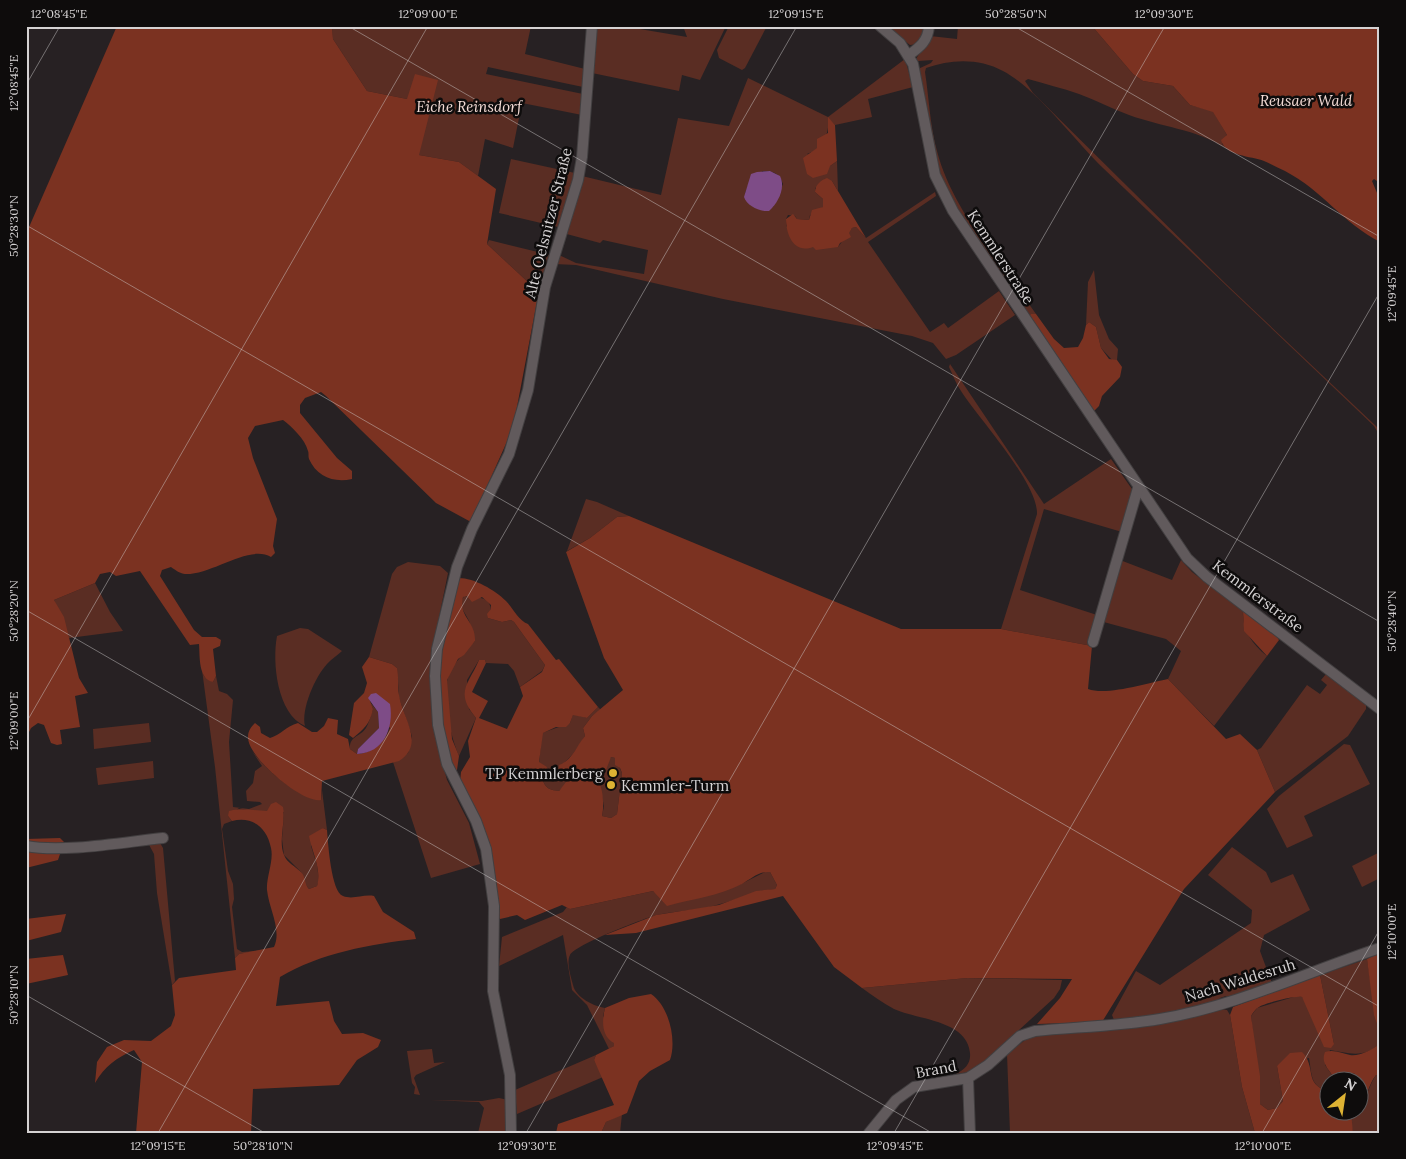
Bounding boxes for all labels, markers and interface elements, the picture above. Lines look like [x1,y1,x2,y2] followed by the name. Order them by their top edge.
[31,6,87,21] text: 12°08'45"E
[398,6,458,21] text: 12°09'00"E
[768,6,824,21] text: 12°09'15"E
[985,6,1047,21] text: 50°28'50"N
[1135,6,1193,21] text: 12°09'30"E
[6,55,21,111] text: 12°08'45"E
[1260,91,1353,110] park label: Reusaer Wald
[416,97,523,116] park label: Eiche Reinsdorf
[520,146,576,301] street label: Alte Oelsnitzer Straße
[6,195,21,257] text: 50°28'30"N
[963,206,1039,308] street label: Kemmlerstraße
[1384,266,1399,322] text: 12°09'45"E
[1209,556,1307,636] street label: Kemmlerstraße
[6,580,21,642] text: 50°28'20"N
[1384,590,1399,652] text: 50°28'40"N
[6,691,21,751] text: 12°09'00"E
[485,764,604,783] place label: TP Kemmlerberg
[607,767,619,779] marker: TP Kemmlerberg
[621,776,729,795] place label: Kemmler-Turm
[605,779,617,791] marker: Kemmler-Turm
[1384,904,1399,960] text: 12°10'00"E
[1182,954,1298,1006] street label: Nach Waldesruh
[6,965,21,1025] text: 50°28'10"N
[914,1056,958,1082] street label: Brand
[1318,1072,1368,1122] north arrow
[1341,1074,1360,1095] text: N
[130,1138,186,1153] text: 12°09'15"E
[233,1138,293,1153] text: 50°28'10"N
[498,1138,556,1153] text: 12°09'30"E
[867,1138,923,1153] text: 12°09'45"E
[1235,1138,1291,1153] text: 12°10'00"E

